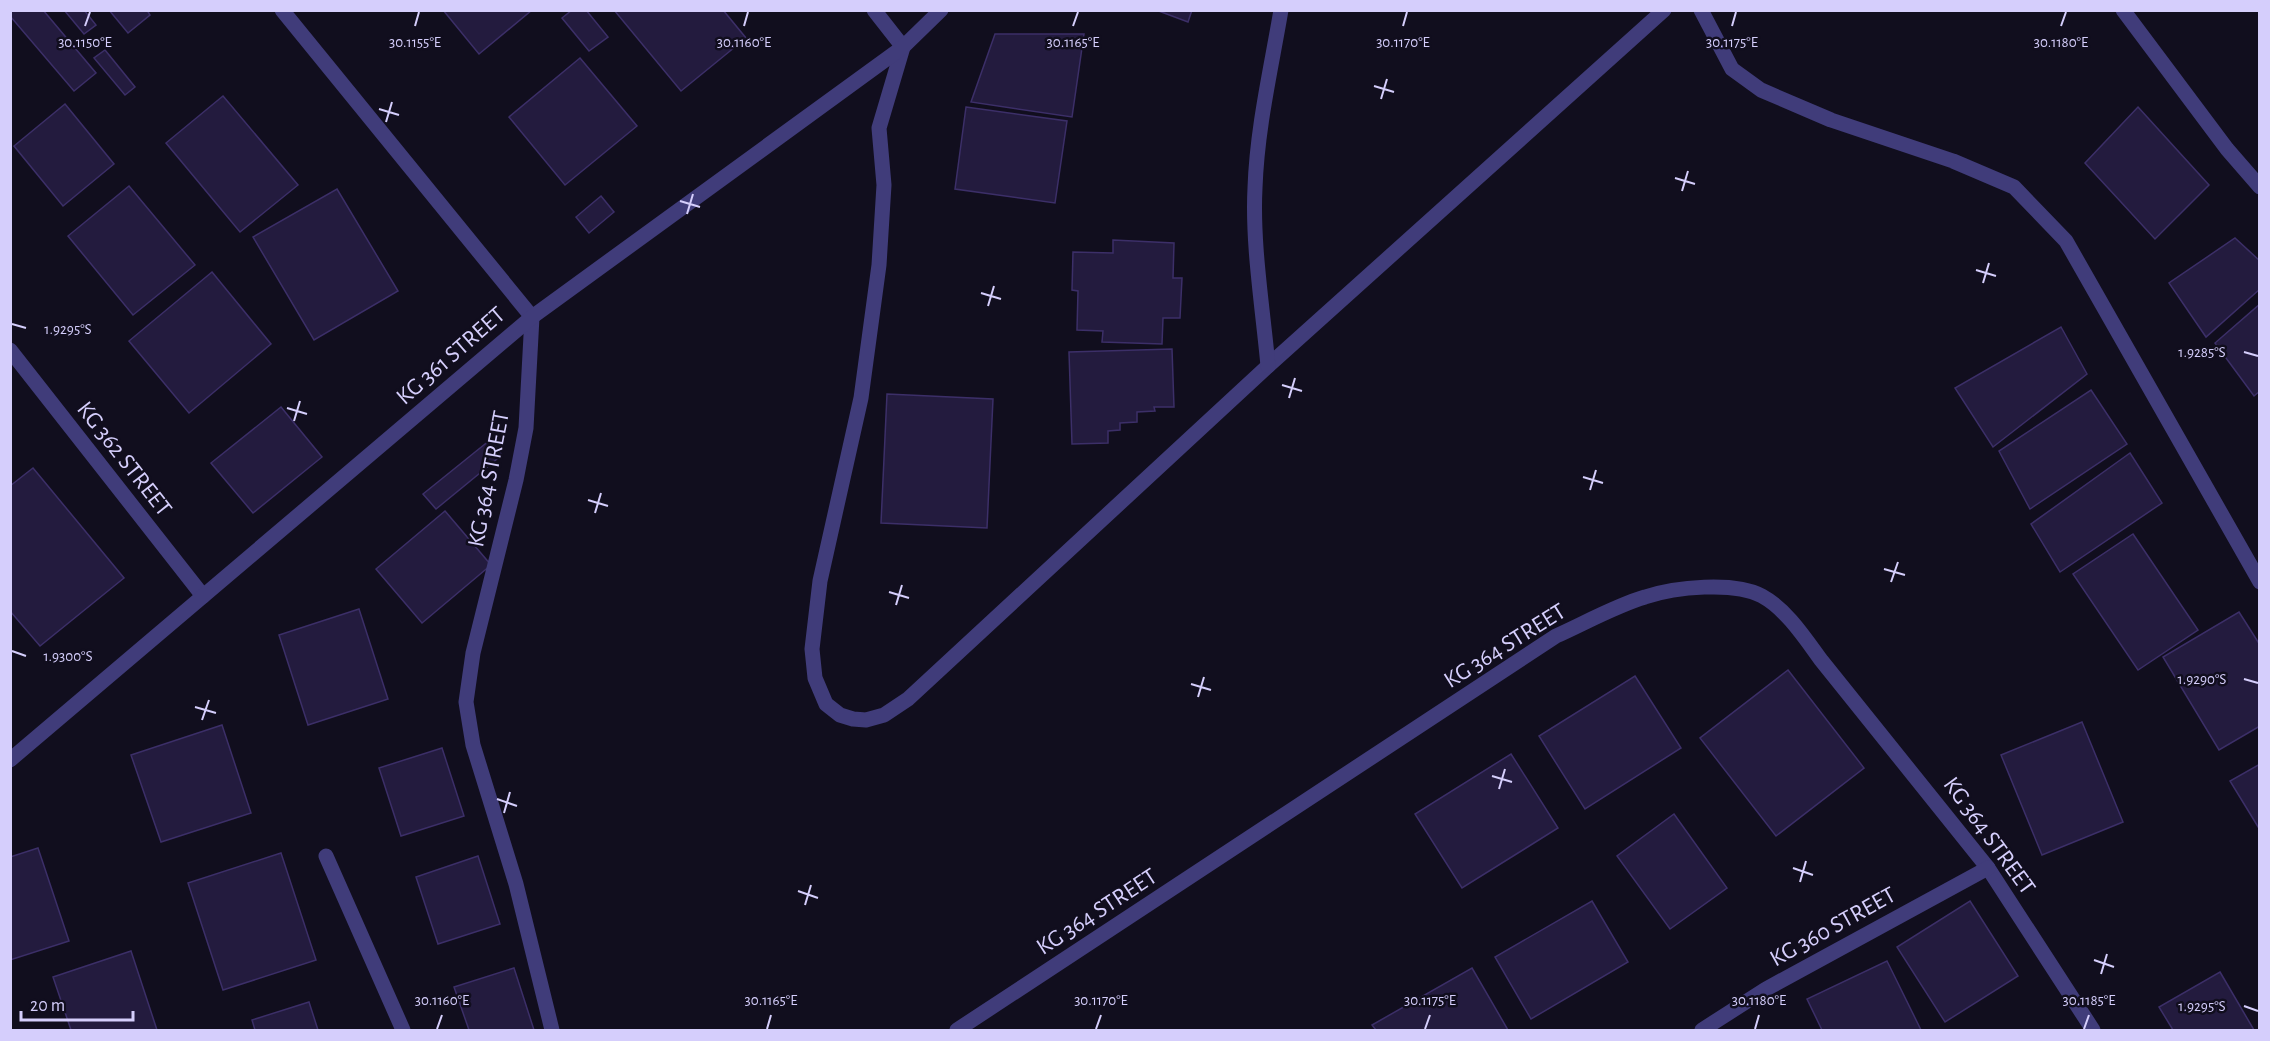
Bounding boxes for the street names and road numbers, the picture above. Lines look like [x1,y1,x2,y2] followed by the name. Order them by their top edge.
[392,302,510,409] street label: KG 361 STREET
[72,397,176,521] street label: KG 362 STREET
[464,408,514,549] street label: KG 364 STREET
[1440,599,1570,693] street label: KG 364 STREET
[1939,773,2040,899] street label: KG 364 STREET
[1032,864,1162,960] street label: KG 364 STREET
[1766,883,1900,971] street label: KG 360 STREET

